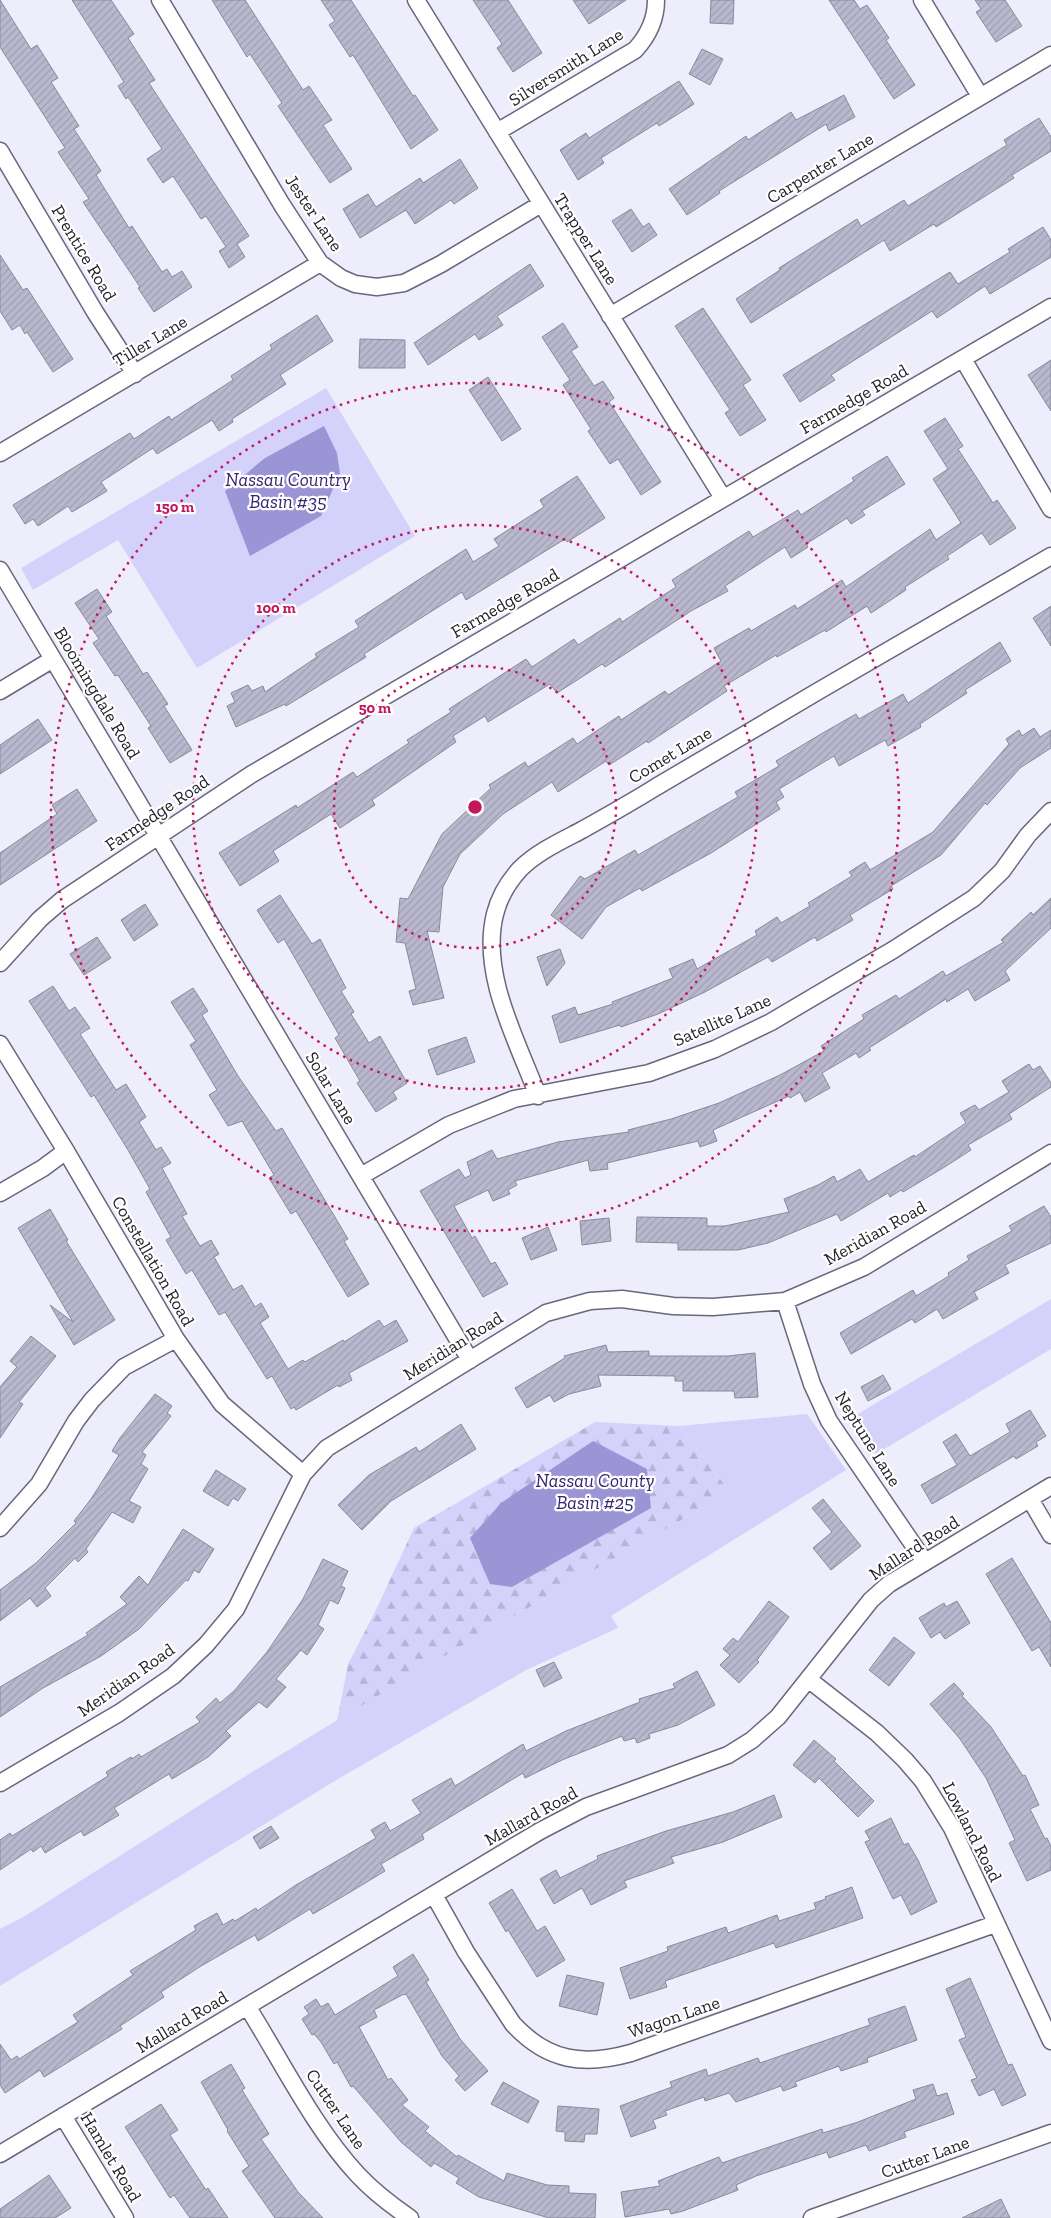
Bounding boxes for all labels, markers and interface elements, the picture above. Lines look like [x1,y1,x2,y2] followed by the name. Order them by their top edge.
[505,23,627,111] street label: Silversmith Lane
[763,128,877,208] street label: Carpenter Lane
[280,170,348,256] street label: Jester Lane
[549,189,623,289] street label: Trapper Lane
[47,201,121,305] street label: Prentice Road
[109,310,191,372] street label: Tiller Lane
[796,359,912,439] street label: Farmedge Road
[225,468,351,513] water label: Nassau Country Basin #35
[156,498,194,516] text: 150 m
[447,563,563,643] street label: Farmedge Road
[256,599,296,617] text: 100 m
[49,623,145,763] street label: Bloomingdale Road
[359,699,391,717] text: 50 m
[625,722,715,788] street label: Comet Lane
[101,770,213,856] street label: Farmedge Road
[466,798,484,816] centre of rings
[670,989,774,1051] street label: Satellite Lane
[301,1048,361,1128] street label: Solar Lane
[107,1192,199,1330] street label: Constellation Road
[820,1196,930,1270] street label: Meridian Road
[399,1307,507,1385] street label: Meridian Road
[830,1387,906,1491] street label: Neptune Lane
[536,1469,654,1514] water label: Nassau County Basin #25
[865,1511,963,1585] street label: Mallard Road
[73,1638,179,1721] street label: Meridian Road
[937,1778,1007,1886] street label: Lowland Road
[481,1781,581,1851] street label: Mallard Road
[132,1986,232,2058] street label: Mallard Road
[625,1991,723,2043] street label: Wagon Lane
[301,2065,371,2153] street label: Cutter Lane
[76,2108,146,2206] street label: Hamlet Road
[878,2131,972,2183] street label: Cutter Lane

